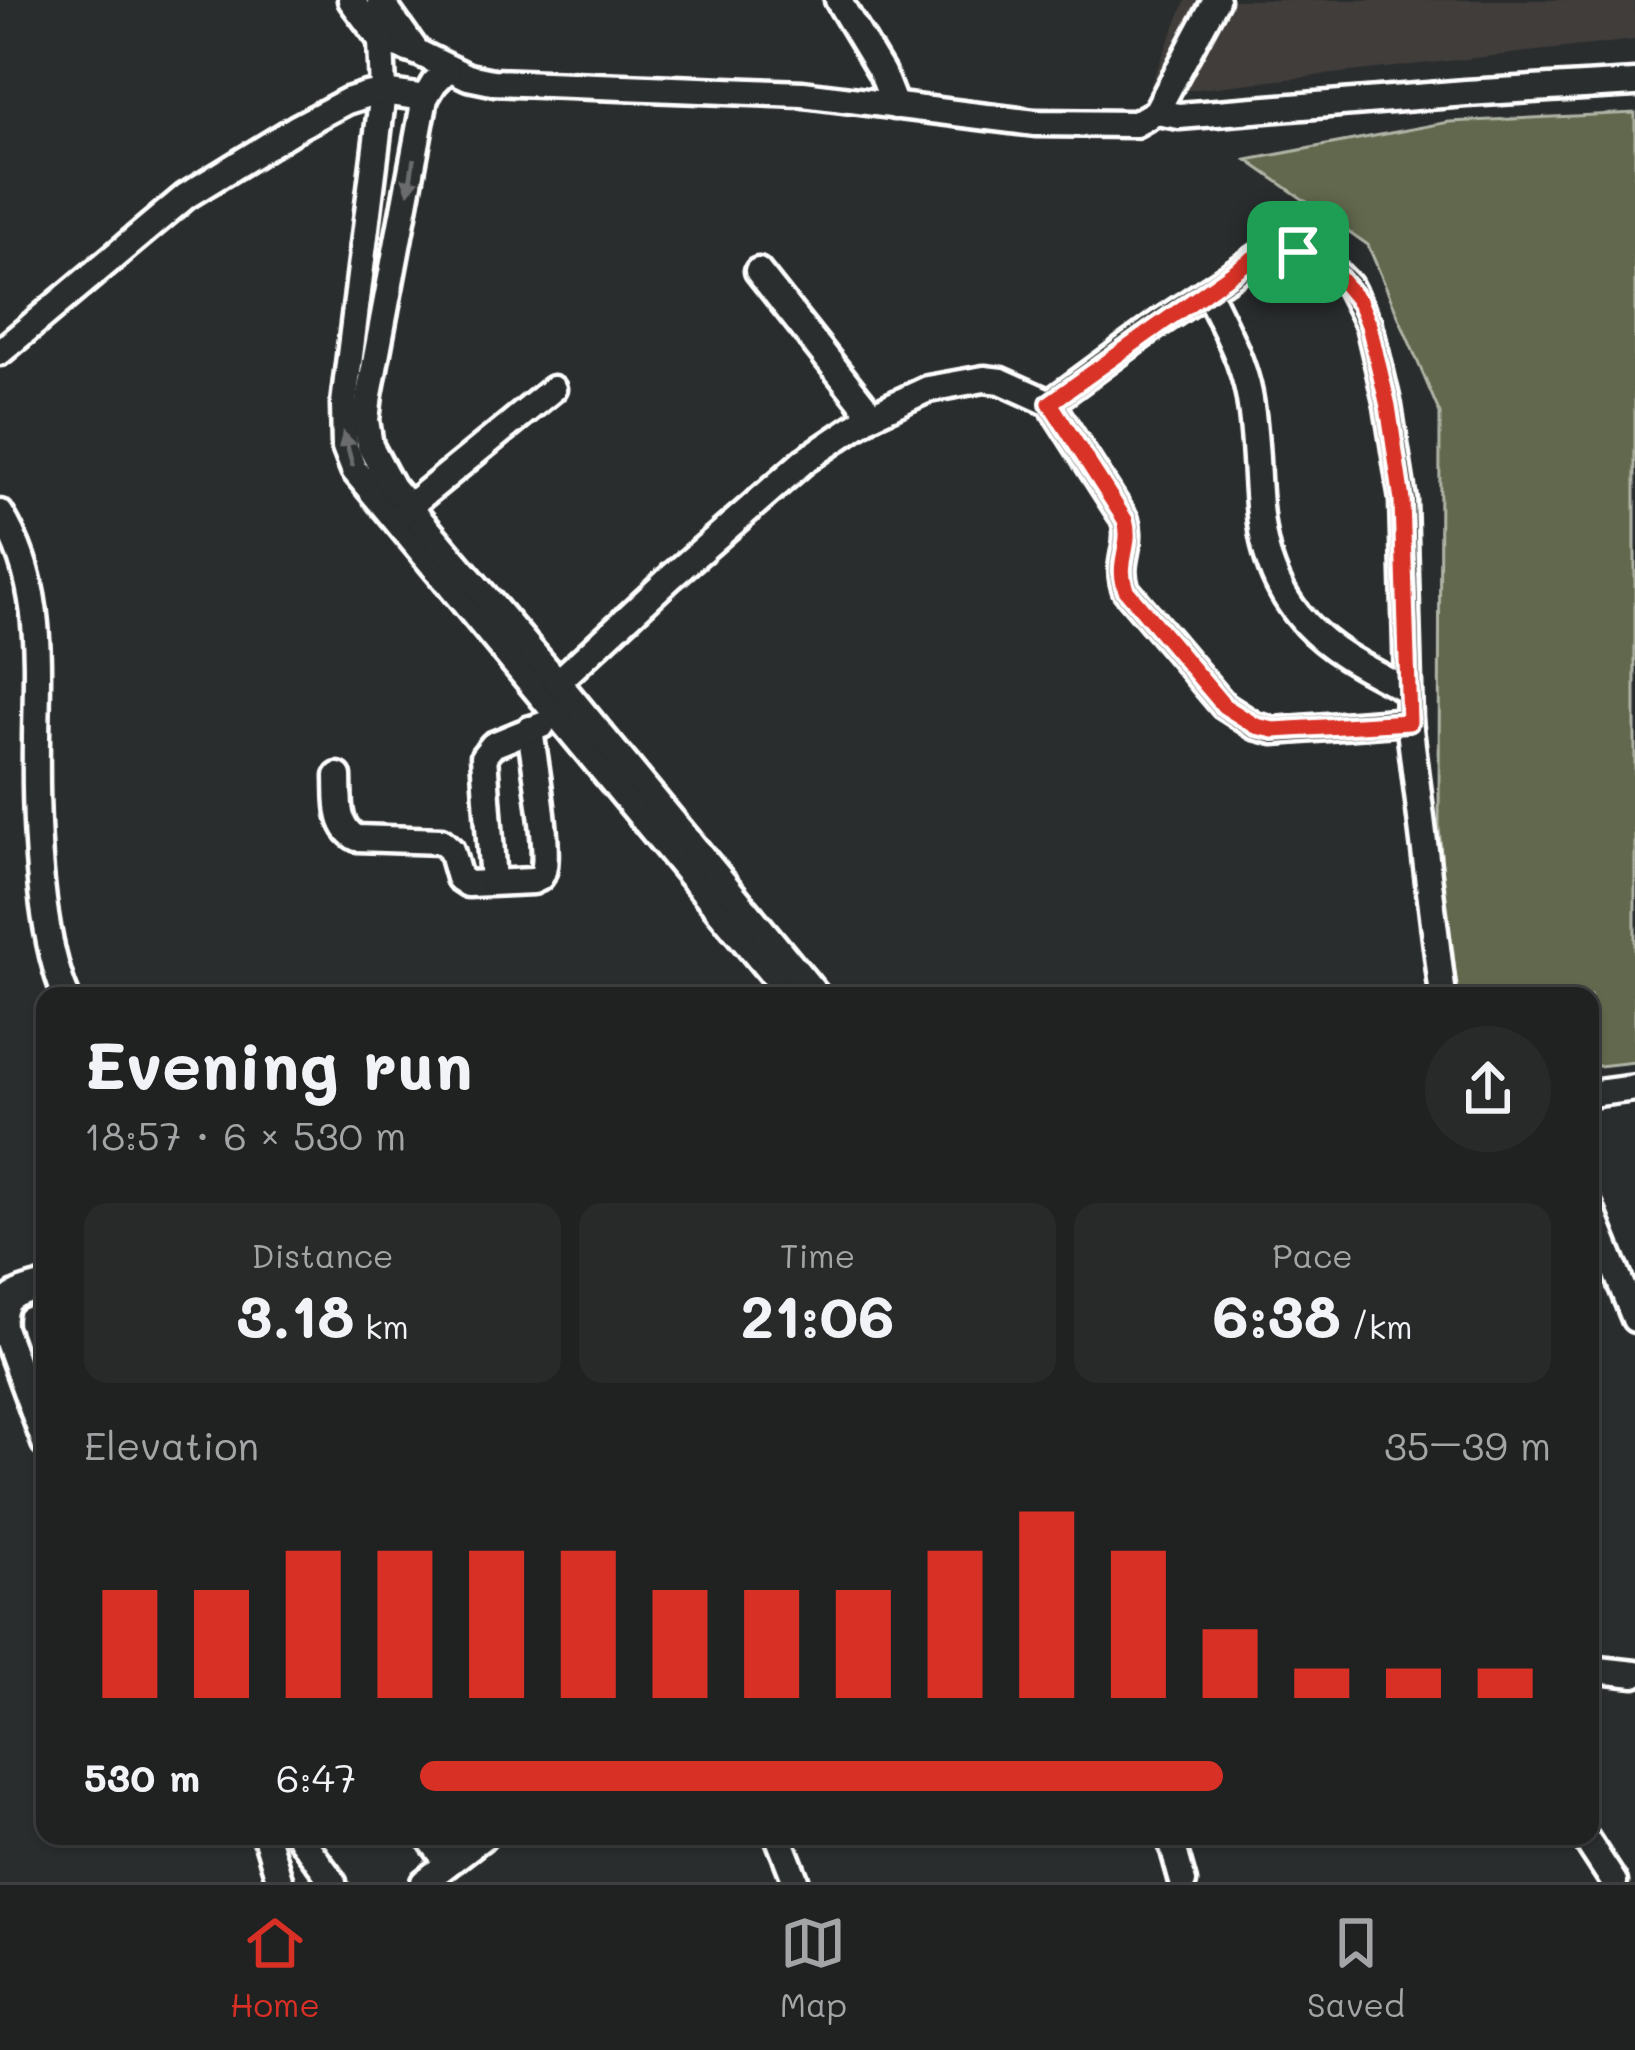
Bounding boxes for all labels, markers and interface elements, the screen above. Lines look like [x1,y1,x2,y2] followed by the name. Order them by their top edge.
[402,158,420,196] one-way arrow
[1247,201,1349,303] pin
[1265,219,1331,285] icon: arrive
[338,430,357,467] one-way arrow
[84,1021,473,1107] text: Evening run
[1425,1026,1551,1152] button: share
[84,1109,406,1160] text: 18:57 · 6 × 530 m
[252,1233,394,1276] text: Distance
[780,1233,855,1276] text: Time
[1272,1233,1353,1276] text: Pace
[236,1276,354,1354] text: 3.18
[740,1276,895,1354] text: 21:06
[1212,1276,1341,1354] text: 6:38
[354,1304,409,1347] text: km
[1341,1304,1413,1347] text: /km
[84,1419,259,1470] text: Elevation
[1384,1419,1551,1470] text: 35–39 m
[84,1751,200,1802] text: 530 m
[276,1751,356,1802] text: 6:47
[230,1910,320,2025] tab: Home
[780,1910,847,2025] tab: Map
[1307,1910,1405,2025] tab: Saved

